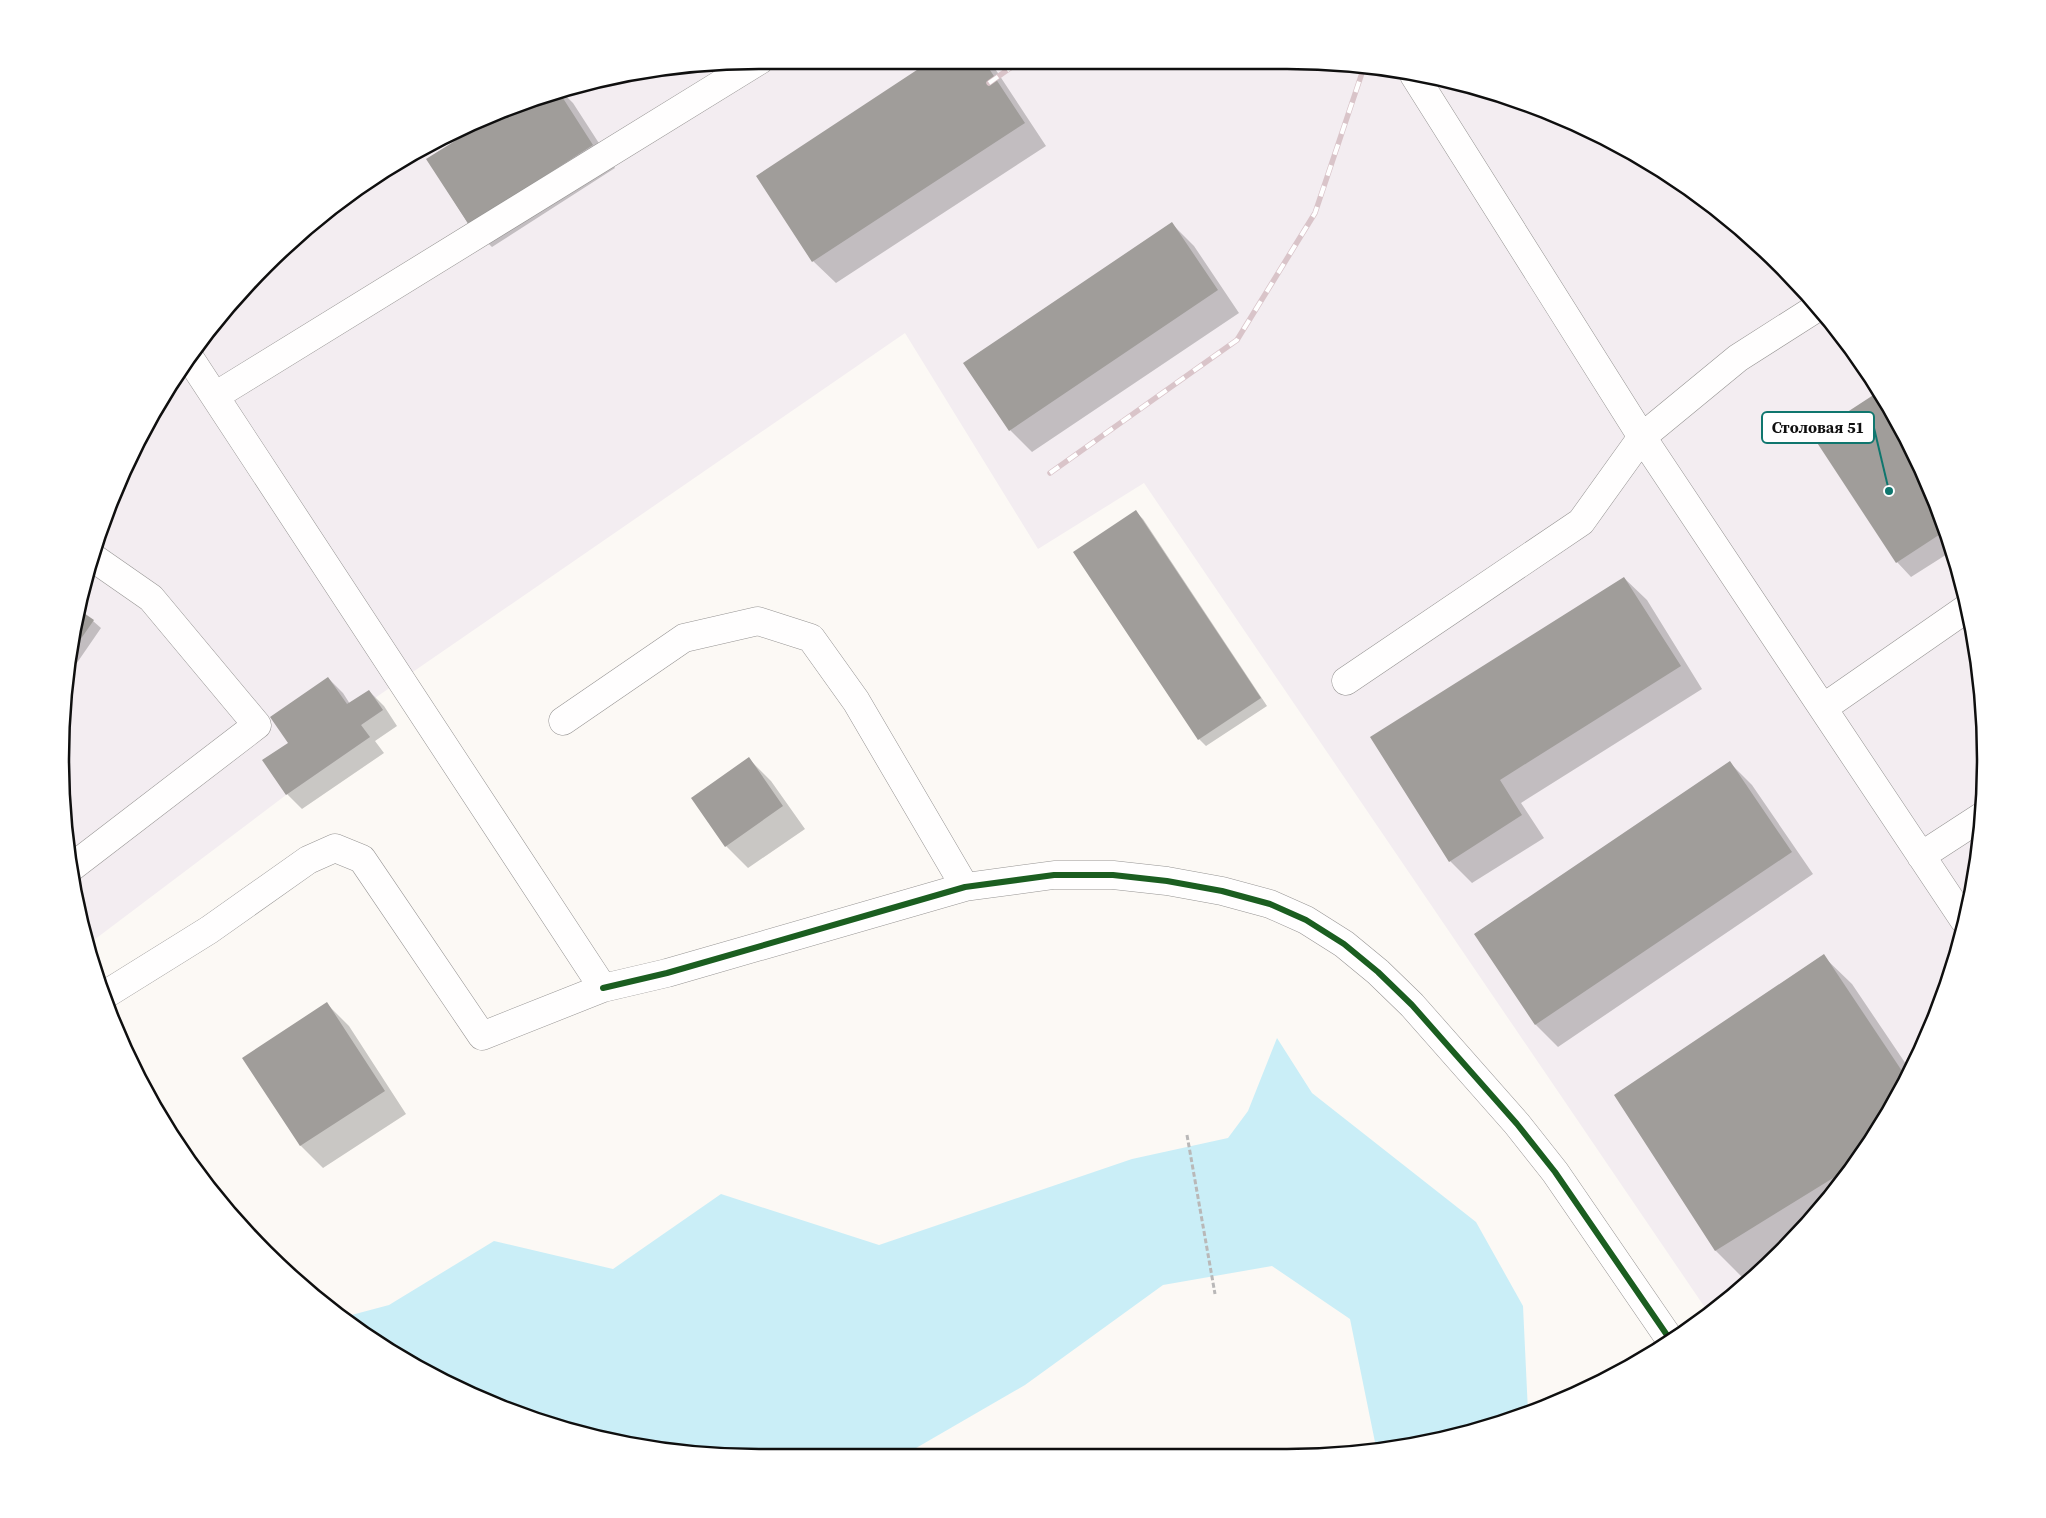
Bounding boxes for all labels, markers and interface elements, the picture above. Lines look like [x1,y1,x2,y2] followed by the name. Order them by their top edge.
[1762,412,1874,443] callout: Столовая 51
[1772,416,1864,438] text: Столовая 51

